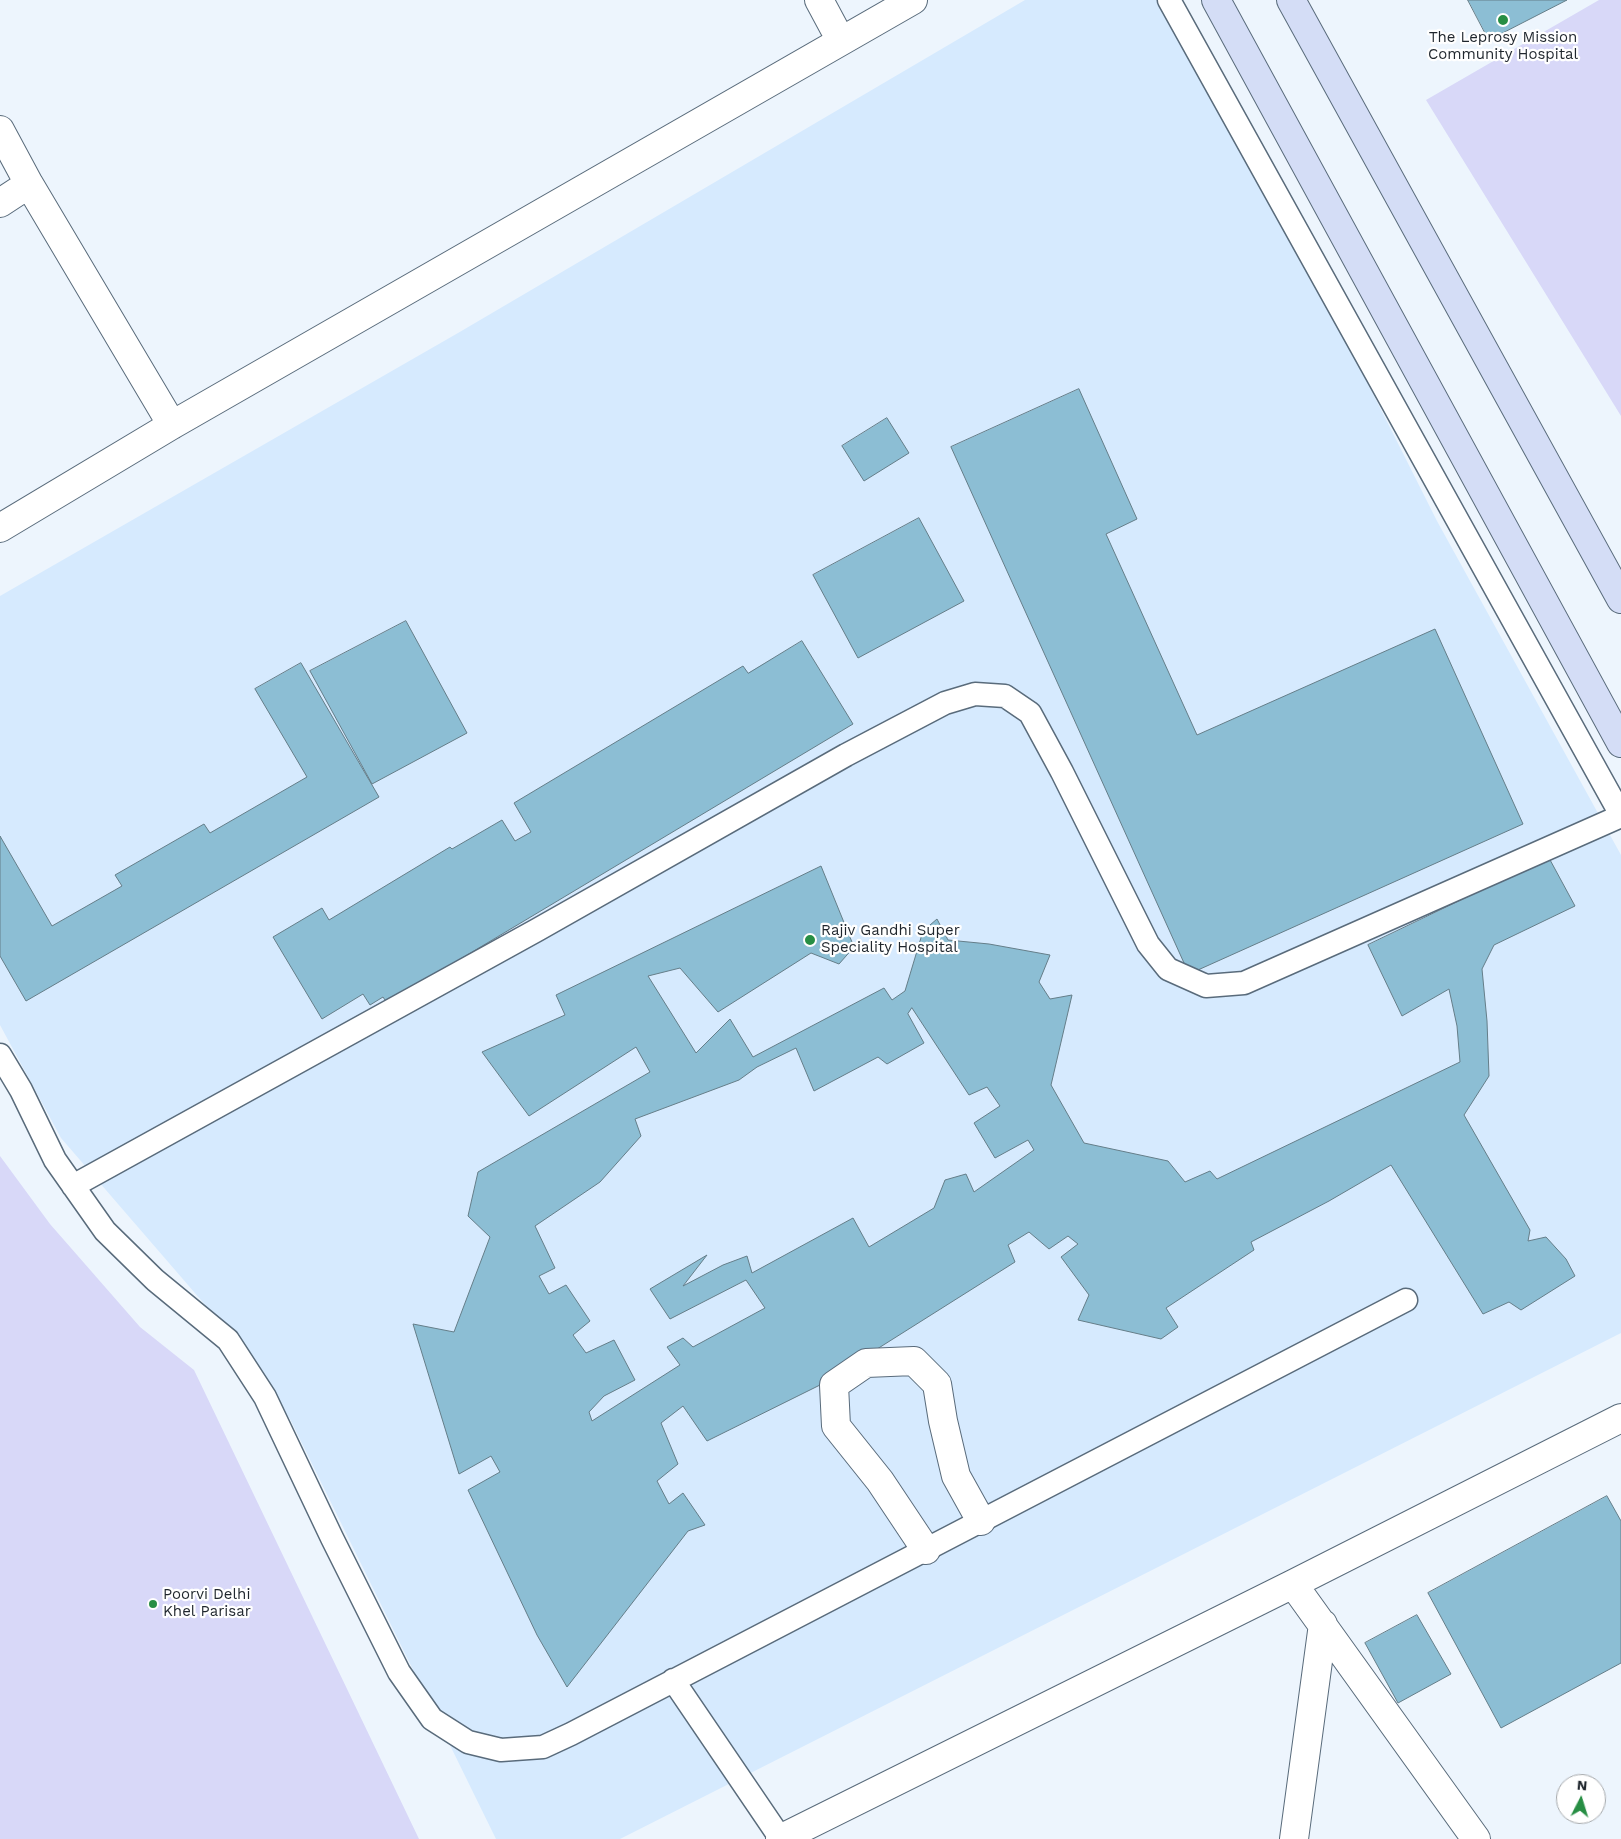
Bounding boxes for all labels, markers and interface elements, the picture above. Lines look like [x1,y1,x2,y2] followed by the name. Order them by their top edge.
[1496,13,1510,27] marker: The Leprosy Mission Community Hospital
[1428,29,1578,64] place label: The Leprosy Mission Community Hospital
[821,922,960,957] place label: Rajiv Gandhi Super Speciality Hospital
[803,933,817,947] marker: Rajiv Gandhi Super Speciality Hospital
[163,1586,251,1621] place label: Poorvi Delhi Khel Parisar
[147,1598,159,1610] marker: Poorvi Delhi Khel Parisar
[1556,1774,1606,1824] north arrow
[1576,1777,1588,1793] text: N

